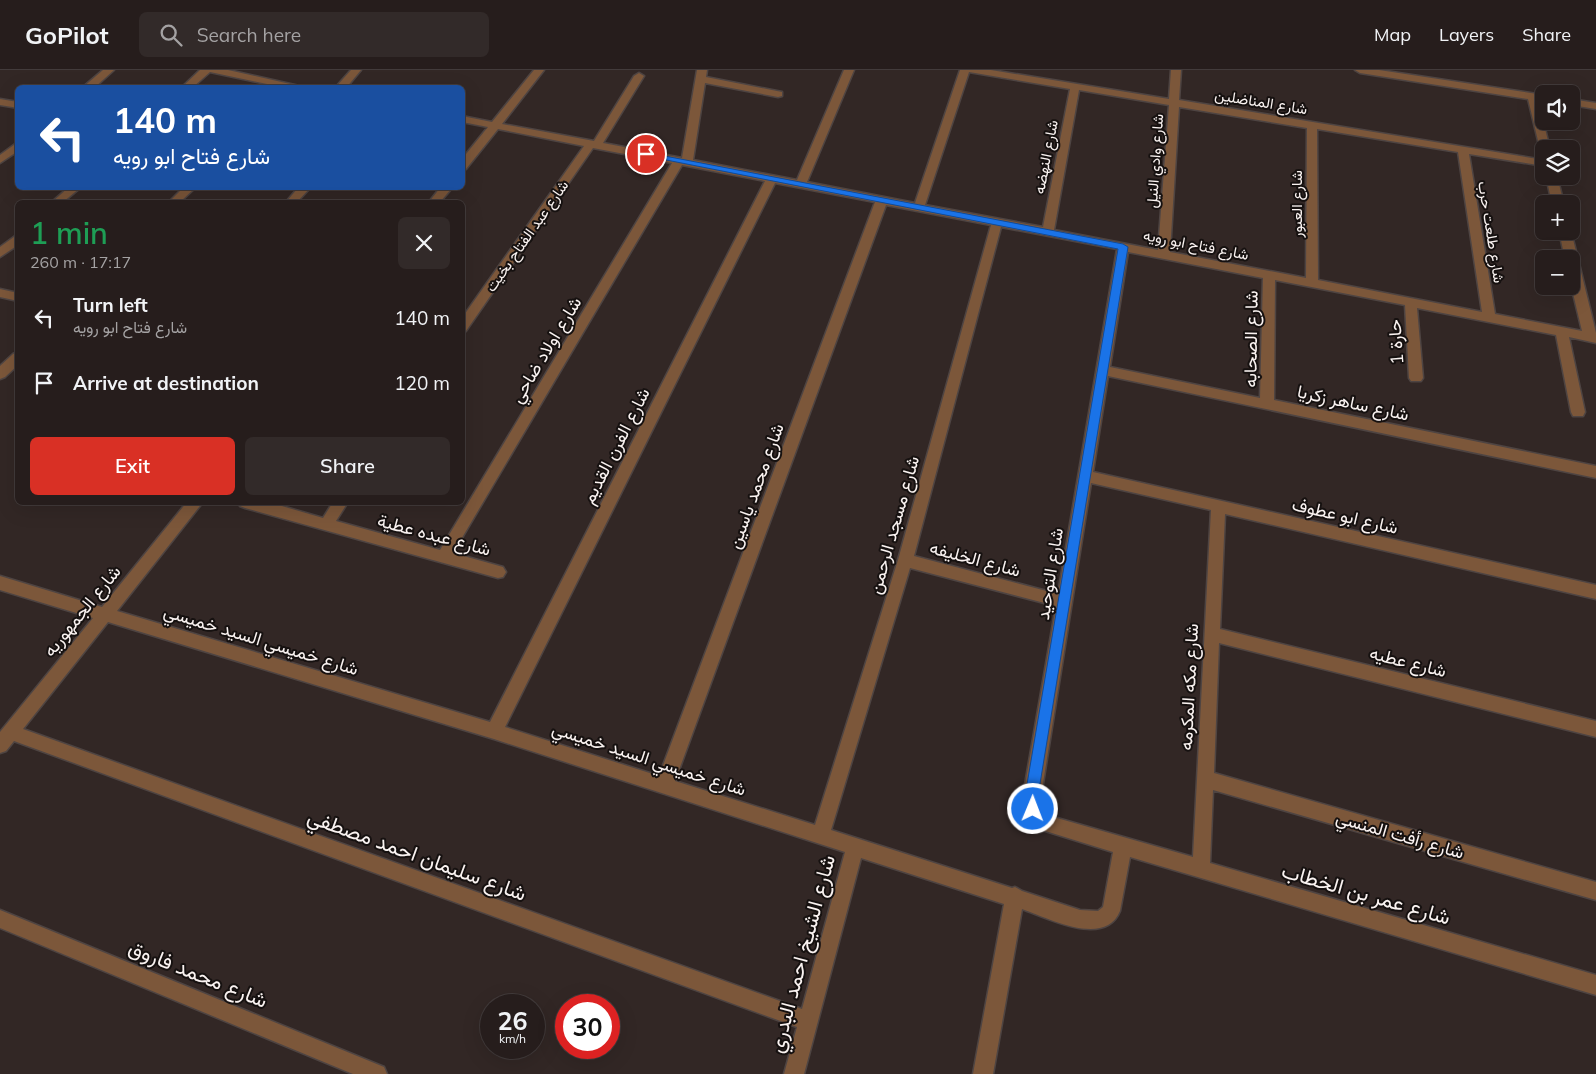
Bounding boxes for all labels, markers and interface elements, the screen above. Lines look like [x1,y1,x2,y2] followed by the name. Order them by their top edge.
[139,12,489,57] search box
[25,20,109,50] text: GoPilot
[157,21,185,49] icon: search
[197,23,301,47] text: Search here
[1374,23,1411,46] text: Map
[1439,23,1494,46] text: Layers
[1522,23,1571,46] text: Share
[1213,85,1309,120] street label: شارع المناضلين
[1535,85,1580,295] map controls
[1535,85,1580,130] button: sound
[113,98,217,142] text: 140 m
[30,105,95,170] icon: left
[1142,113,1171,209] street label: شارع وادي النيل
[1029,118,1064,196] street label: شارع النهضه
[625,133,667,175] pin
[632,140,660,168] icon: arrive
[1535,140,1580,185] button: layers
[113,142,270,170] text: شارع فتاح ابو رويه
[1287,170,1308,239] street label: شارع العبور
[481,176,574,296] street label: شارع عبد الفتاح بخيت
[1472,180,1509,285] street label: شارع طلعت حرب
[1535,195,1580,240] button: +
[30,214,108,252] text: 1 min
[398,217,450,269] button: close
[1141,225,1251,266] street label: شارع فتاح ابو رويه
[1535,250,1580,295] button: −
[30,252,131,272] text: 260 m · 17:17
[1238,290,1264,388] street label: شارع الصحابه
[505,292,590,409] street label: شارع اولاد ضاحي
[73,293,148,317] text: Turn left
[30,304,58,332] icon: left
[394,306,450,330] text: 140 m
[73,317,187,337] text: شارع فتاح ابو رويه
[1382,319,1409,365] street label: حارة 1
[30,369,58,397] icon: arrive
[73,371,259,395] text: Arrive at destination
[394,371,450,395] text: 120 m
[1295,379,1411,427] street label: شارع ساهر زكريا
[576,384,656,508] street label: شارع الفرن القديم
[722,420,790,552] street label: شارع محمد ياسين
[30,437,235,495] button: Exit
[245,437,450,495] button: Share
[863,453,925,597] street label: شارع مسجد الرحمن
[1290,492,1400,540] street label: شارع ابو عطوف
[375,508,493,562] street label: شارع عبده عطية
[1031,526,1069,622] street label: شارع التوحيد
[927,535,1023,583] street label: شارع الخليفه
[38,560,126,662] street label: شارع الجمهوريه
[160,599,361,684] street label: شارع خميسي السيد خميسي
[1174,623,1204,751] street label: شارع مكه المكرمه
[1367,641,1449,683] street label: شارع عطيه
[548,716,749,805] street label: شارع خميسي السيد خميسي
[1006,782,1058,834] position arrow
[303,802,530,910] street label: شارع سليمان احمد مصطفي
[1332,805,1467,868] street label: شارع رأفت المنسي
[762,852,845,1057] street label: شارع الشيخ احمد البدري
[1278,857,1454,931] street label: شارع عمر بن الخطاب
[124,933,272,1015] street label: شارع محمد فاروق
[555,994,620,1059] speed limit sign: 30
[497,1005,528,1036] text: 26
[499,1031,526,1046] text: km/h

